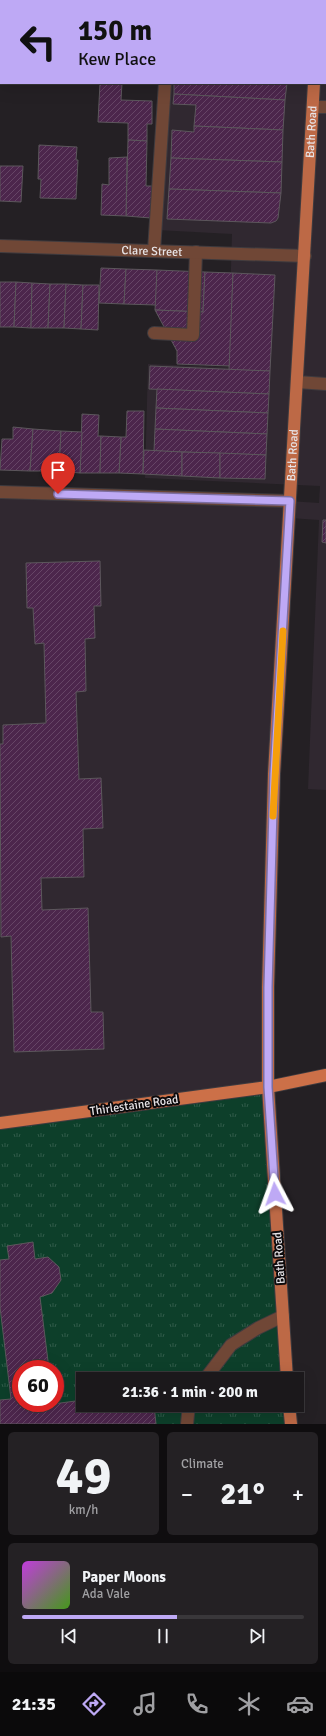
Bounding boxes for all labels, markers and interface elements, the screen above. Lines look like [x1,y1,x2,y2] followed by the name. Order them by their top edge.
[78,14,152,48] text: 150 m
[12,16,64,68] icon: left
[78,48,156,70] text: Kew Place
[303,105,321,158] street label: Bath Road
[121,243,183,260] street label: Clare Street
[284,429,302,482] street label: Bath Road
[41,453,75,494] pin
[47,459,69,481] icon: arrive
[89,1092,179,1119] street label: Thirlestaine Road
[254,1173,296,1215] position arrow
[270,1231,289,1285] street label: Bath Road
[12,1360,64,1412] speed limit sign: 60
[122,1383,258,1401] text: 21:36 · 1 min · 200 m
[55,1444,112,1508] text: 49
[181,1456,224,1472] text: Climate
[220,1476,265,1513] text: 21°
[181,1481,193,1508] text: −
[292,1481,304,1508] text: +
[69,1502,98,1518] text: km/h
[82,1568,166,1586] text: Paper Moons
[82,1586,130,1602] text: Ada Vale
[58,1625,80,1647] icon: previous
[152,1625,174,1647] icon: pause
[246,1625,268,1647] icon: next
[80,1690,108,1718] icon: directions
[131,1690,159,1718] icon: music
[183,1690,211,1718] icon: phone
[235,1690,263,1718] icon: climate
[286,1690,314,1718] icon: car
[12,1693,56,1715] text: 21:35

